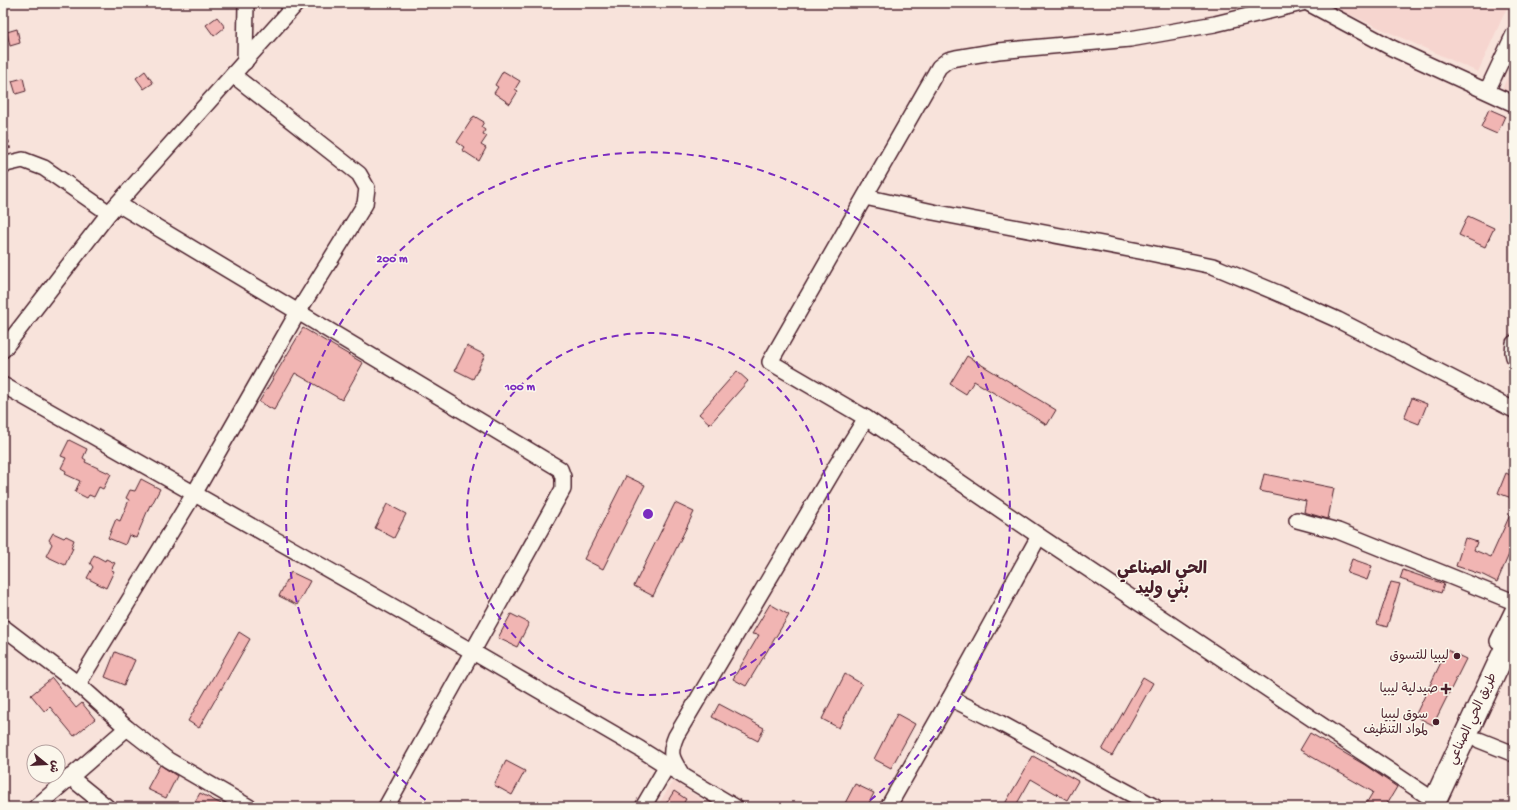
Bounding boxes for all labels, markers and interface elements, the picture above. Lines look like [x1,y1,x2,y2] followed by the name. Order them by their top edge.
[377,253,408,267] text: 200 m
[504,381,535,395] text: 100 m
[641,507,655,521] centre of rings
[1117,560,1207,603] district label: الحي الصناعي بني وليد
[1390,649,1449,664] place label: ليبيا للتسوق
[1452,651,1462,661] marker: ليبيا للتسوق
[1445,671,1503,768] street label: طريق الحي الصناعي
[1380,682,1438,697] place label: صيدلية ليبيا
[1441,684,1451,694] marker: صيدلية ليبيا
[1363,708,1428,738] place label: سوق ليبيا لمواد التنظيف
[1431,717,1441,727] marker: سوق ليبيا لمواد التنظيف
[26,744,66,784] north arrow
[46,759,61,774] text: ش

